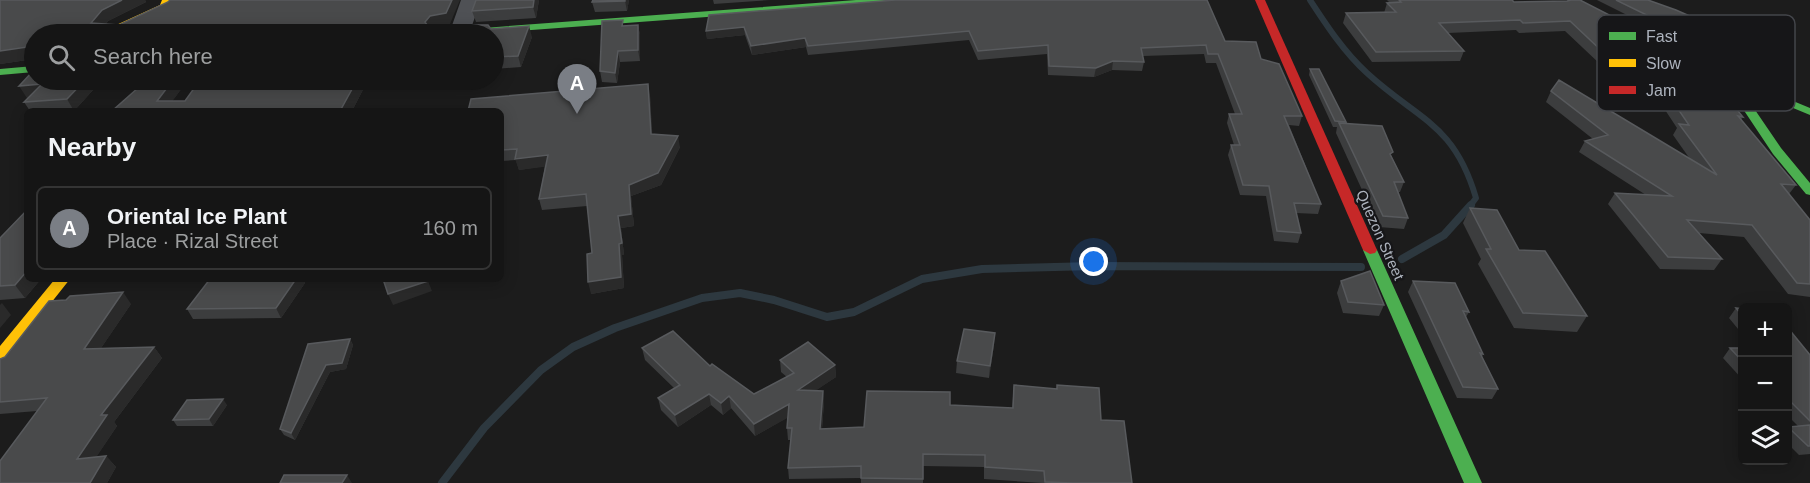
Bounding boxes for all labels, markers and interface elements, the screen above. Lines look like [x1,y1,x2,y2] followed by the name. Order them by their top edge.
[1597,15,1795,111] legend
[24,24,504,90] search box
[1646,28,1678,45] text: Fast
[45,41,78,74] icon: search
[93,44,213,69] text: Search here
[1646,55,1681,72] text: Slow
[558,64,596,114] pin: A
[1646,82,1676,99] text: Jam
[48,132,136,162] text: Nearby
[1353,187,1408,283] street label: Quezon Street
[107,204,287,229] text: Oriental Ice Plant
[62,217,77,239] text: A
[422,217,478,239] text: 160 m
[107,230,278,252] text: Place · Rizal Street
[1079,247,1108,276] your location
[1738,303,1792,465] map controls
[1738,303,1792,357] button: +
[1738,357,1792,411] button: −
[1738,411,1792,465] button: layers

